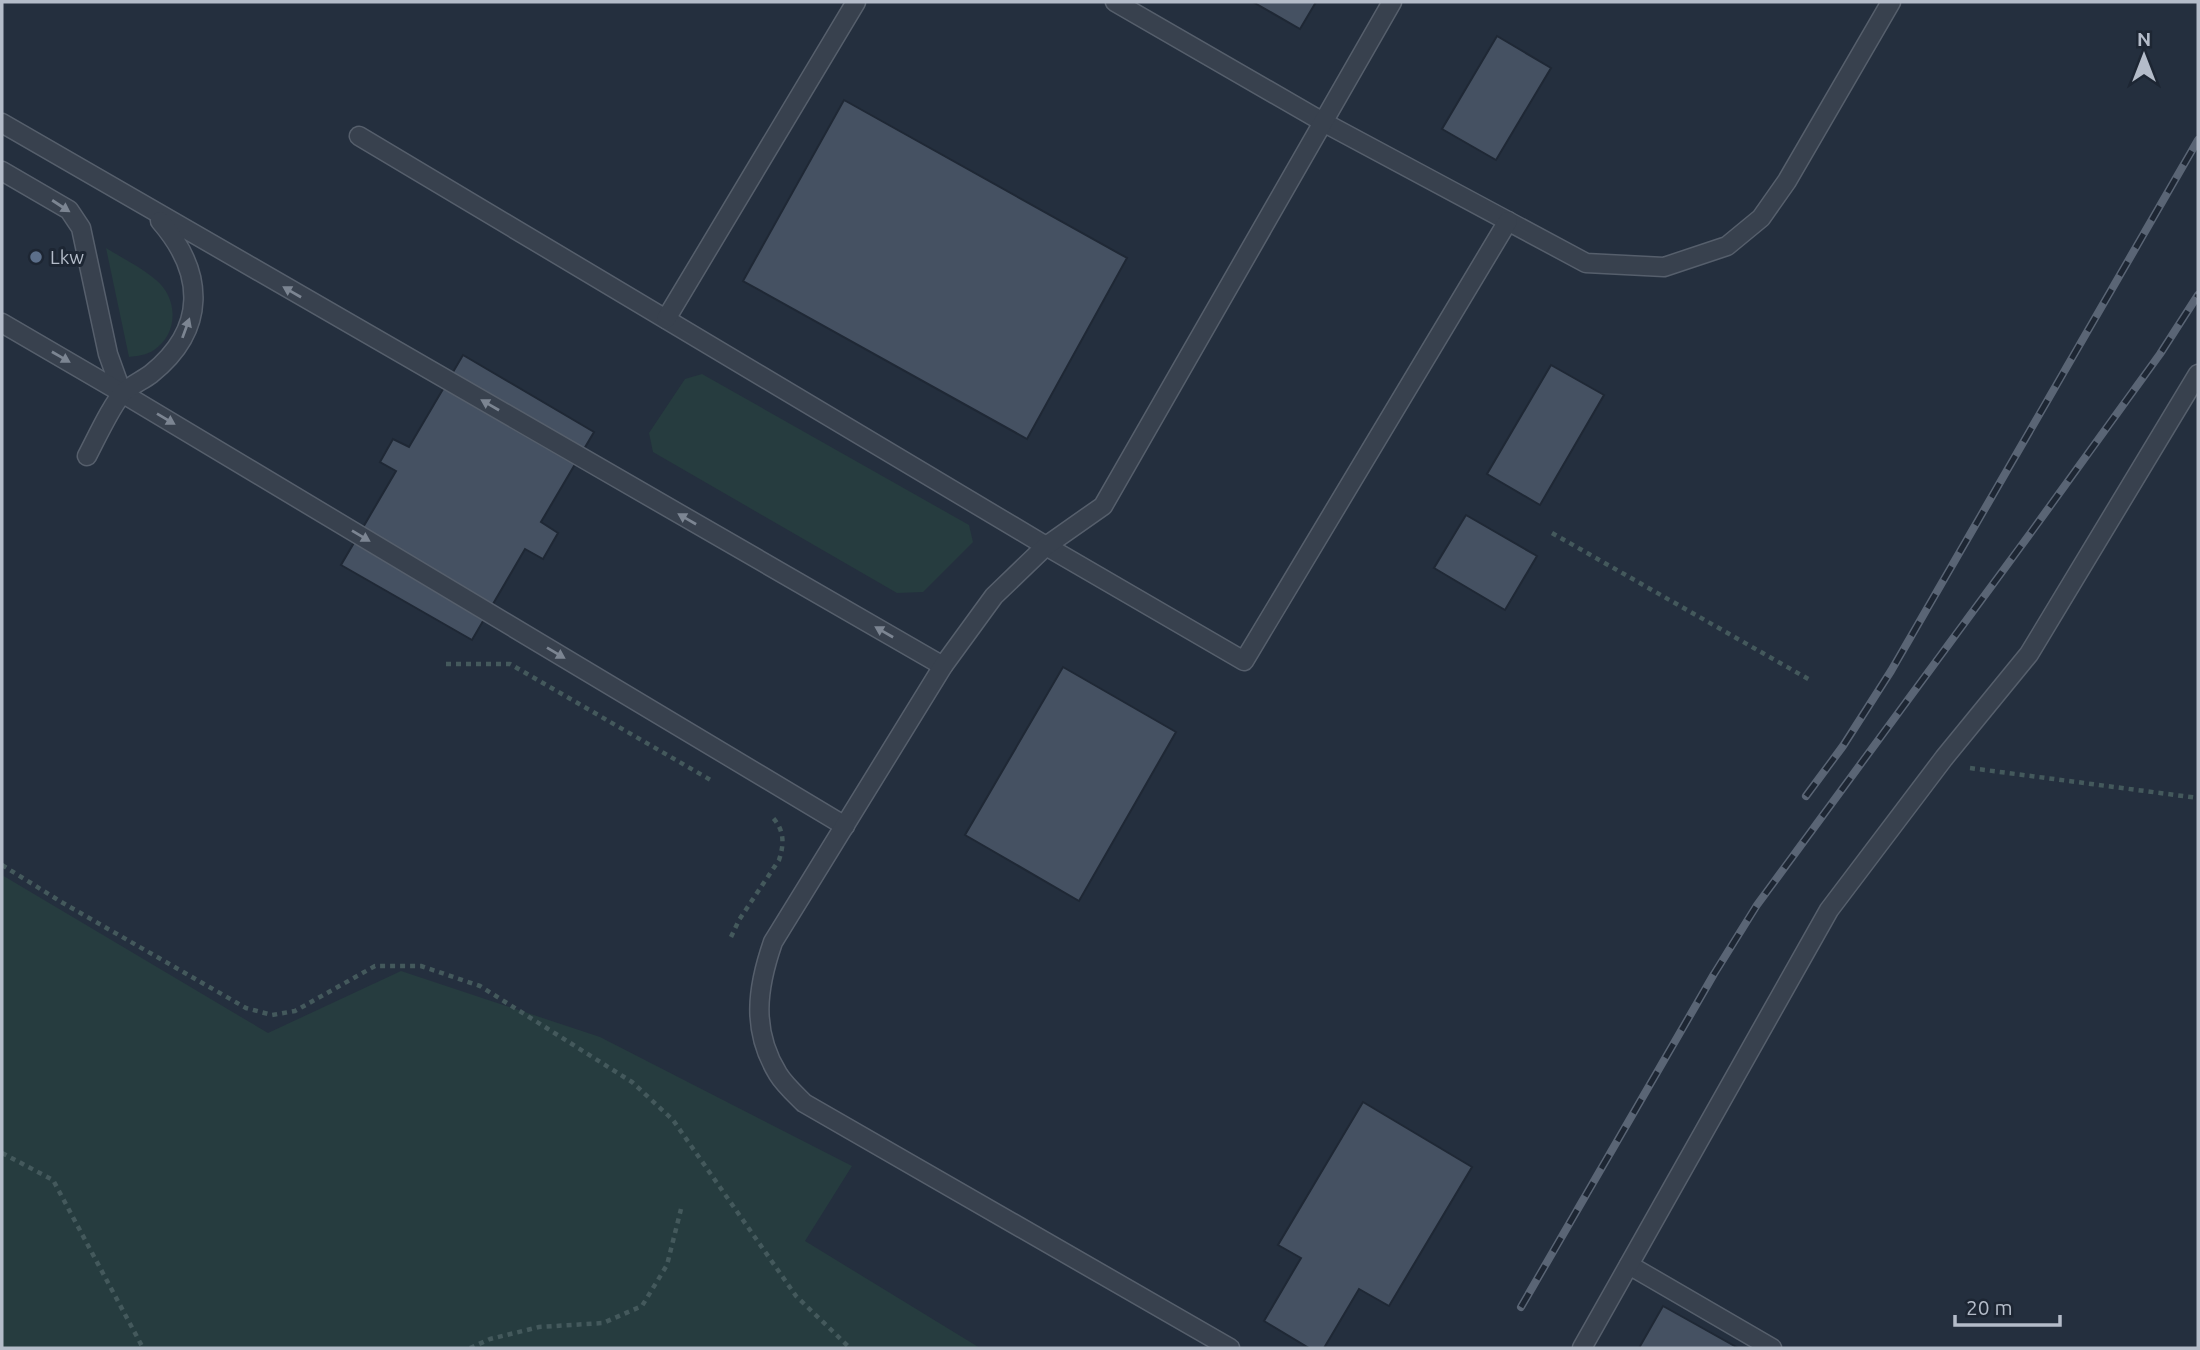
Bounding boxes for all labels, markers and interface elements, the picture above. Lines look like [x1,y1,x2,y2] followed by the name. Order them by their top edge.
[2109,21,2179,91] north arrow
[2137,28,2151,50] text: N
[51,199,70,212] one-way arrow
[50,246,84,268] place label: Lkw
[28,249,44,265] marker: Lkw
[283,286,302,298] one-way arrow
[181,318,192,339] one-way arrow
[51,351,70,363] one-way arrow
[480,399,499,411] one-way arrow
[156,413,175,425] one-way arrow
[677,513,696,525] one-way arrow
[351,529,370,542] one-way arrow
[874,626,894,638] one-way arrow
[547,646,566,659] one-way arrow
[1955,1284,2060,1328] scale bar
[1966,1295,2013,1319] text: 20 m

